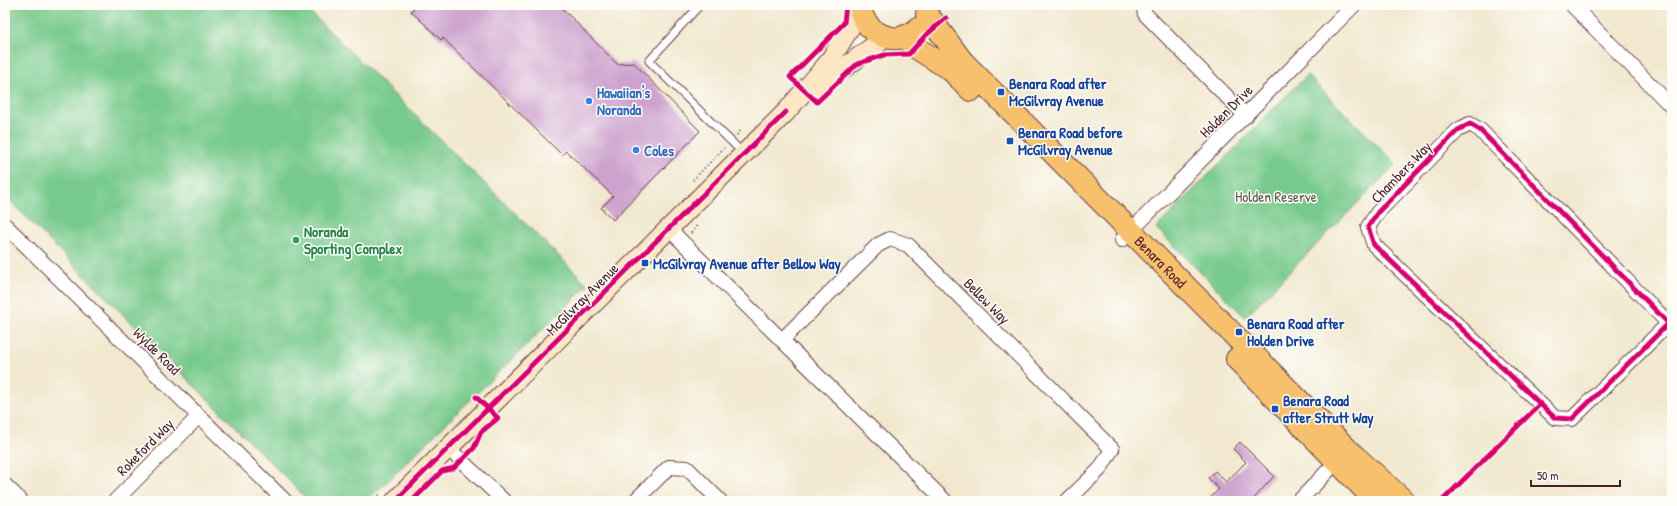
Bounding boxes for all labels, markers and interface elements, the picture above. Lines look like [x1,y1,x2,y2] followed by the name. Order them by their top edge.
[1009,73,1107,112] place label: Benara Road after McGilvray Avenue
[1195,80,1257,142] street label: Holden Drive
[597,82,651,120] place label: Hawaiian's Noranda
[996,87,1006,97] marker: Benara Road after McGilvray Avenue
[584,96,594,106] marker: Hawaiian's Noranda
[1018,122,1123,161] place label: Benara Road before McGilvray Avenue
[1005,136,1015,146] marker: Benara Road before McGilvray Avenue
[1366,136,1436,208] street label: Chambers Way
[644,140,674,161] place label: Coles
[631,145,641,155] marker: Coles
[1235,186,1317,207] park label: Holden Reserve
[304,221,402,260] place label: Noranda Sporting Complex
[1130,231,1192,292] street label: Benara Road
[291,235,301,245] marker: Noranda Sporting Complex
[653,253,841,275] place label: McGilvray Avenue after Bellow Way
[541,258,623,340] street label: McGilvray Avenue
[640,258,650,268] marker: McGilvray Avenue after Bellow Way
[959,273,1015,329] street label: Bellew Way
[1247,313,1345,351] place label: Benara Road after Holden Drive
[129,323,186,380] street label: Wylde Road
[1234,327,1244,337] marker: Benara Road after Holden Drive
[1283,390,1374,429] place label: Benara Road after Strutt Way
[1270,404,1280,414] marker: Benara Road after Strutt Way
[112,414,178,480] street label: Rokeford Way
[1531,462,1620,488] scale bar
[1537,467,1558,484] text: 50 m

